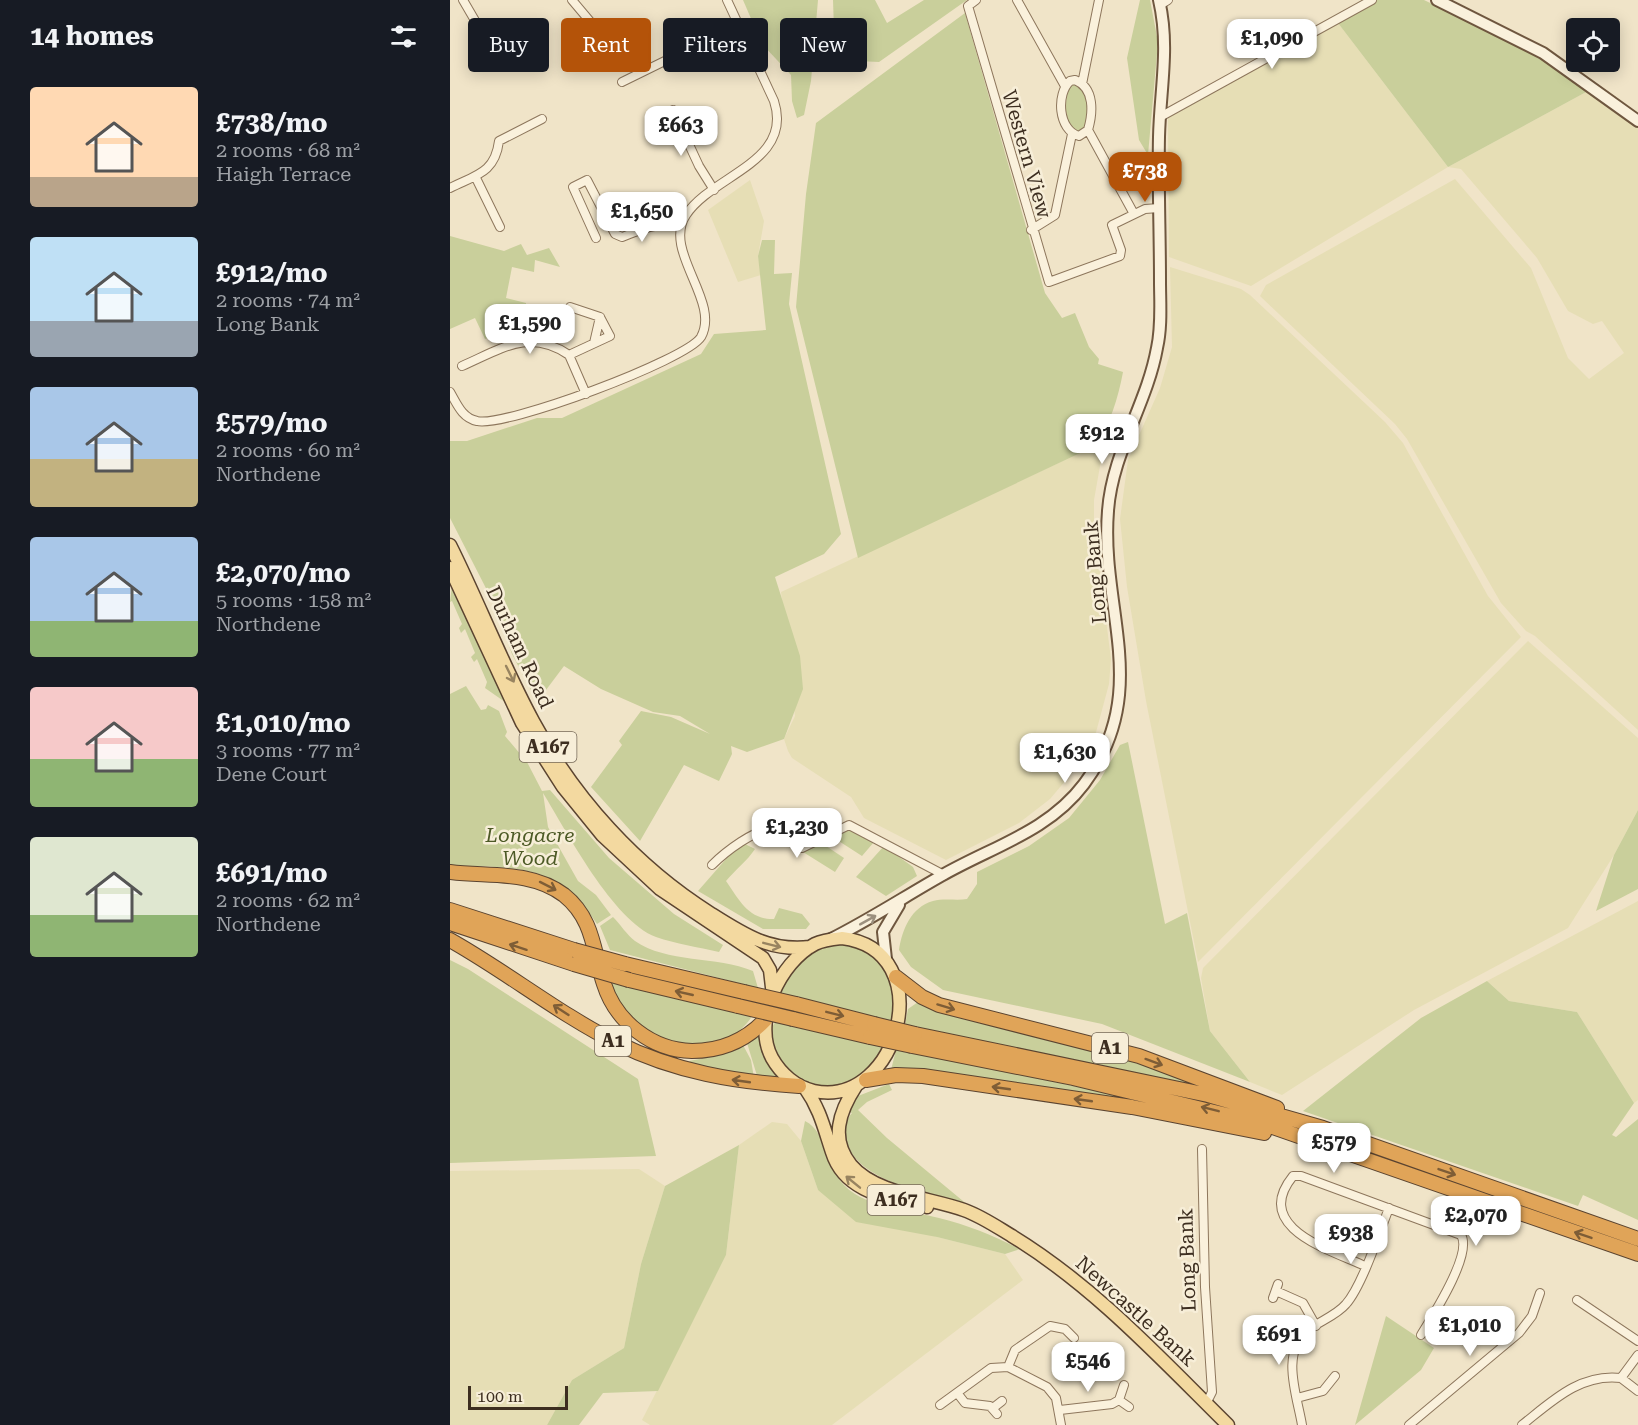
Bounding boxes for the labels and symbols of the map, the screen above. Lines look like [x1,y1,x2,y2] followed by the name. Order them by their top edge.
[1223,19,1321,70] pin: £1,090
[997,87,1057,221] street label: Western View
[645,106,717,157] pin: £663
[1109,152,1181,203] pin: £738
[593,192,691,243] pin: £1,650
[481,304,579,355] pin: £1,590
[1066,414,1138,465] pin: £912
[1079,519,1111,625] street label: Long Bank
[481,582,559,712] street label: Durham Road
[505,664,516,682] one-way arrow
[520,732,576,762] road number: A167
[1016,733,1114,784] pin: £1,630
[748,808,846,859] pin: £1,230
[485,823,574,870] park label: Longacre Wood
[539,881,557,893] one-way arrow
[859,914,876,926] one-way arrow
[762,940,781,952] one-way arrow
[509,941,528,952] one-way arrow
[674,986,693,998] one-way arrow
[936,1002,955,1013] one-way arrow
[553,1003,570,1016] one-way arrow
[825,1009,844,1021] one-way arrow
[595,1026,631,1056] road number: A1
[1092,1033,1128,1063] road number: A1
[1144,1057,1163,1068] one-way arrow
[731,1076,751,1087] one-way arrow
[991,1082,1011,1093] one-way arrow
[1074,1094,1093,1105] one-way arrow
[1201,1103,1220,1115] one-way arrow
[1298,1123,1370,1174] pin: £579
[1437,1167,1456,1178] one-way arrow
[846,1175,862,1188] one-way arrow
[868,1185,924,1215] road number: A167
[1427,1196,1525,1247] pin: £2,070
[1173,1208,1201,1312] street label: Long Bank
[1315,1214,1387,1265] pin: £938
[1574,1228,1593,1239] one-way arrow
[1071,1251,1201,1371] street label: Newcastle Bank
[1421,1306,1519,1357] pin: £1,010
[1243,1315,1315,1366] pin: £691
[1052,1342,1124,1393] pin: £546
[468,1383,568,1410] scale bar

